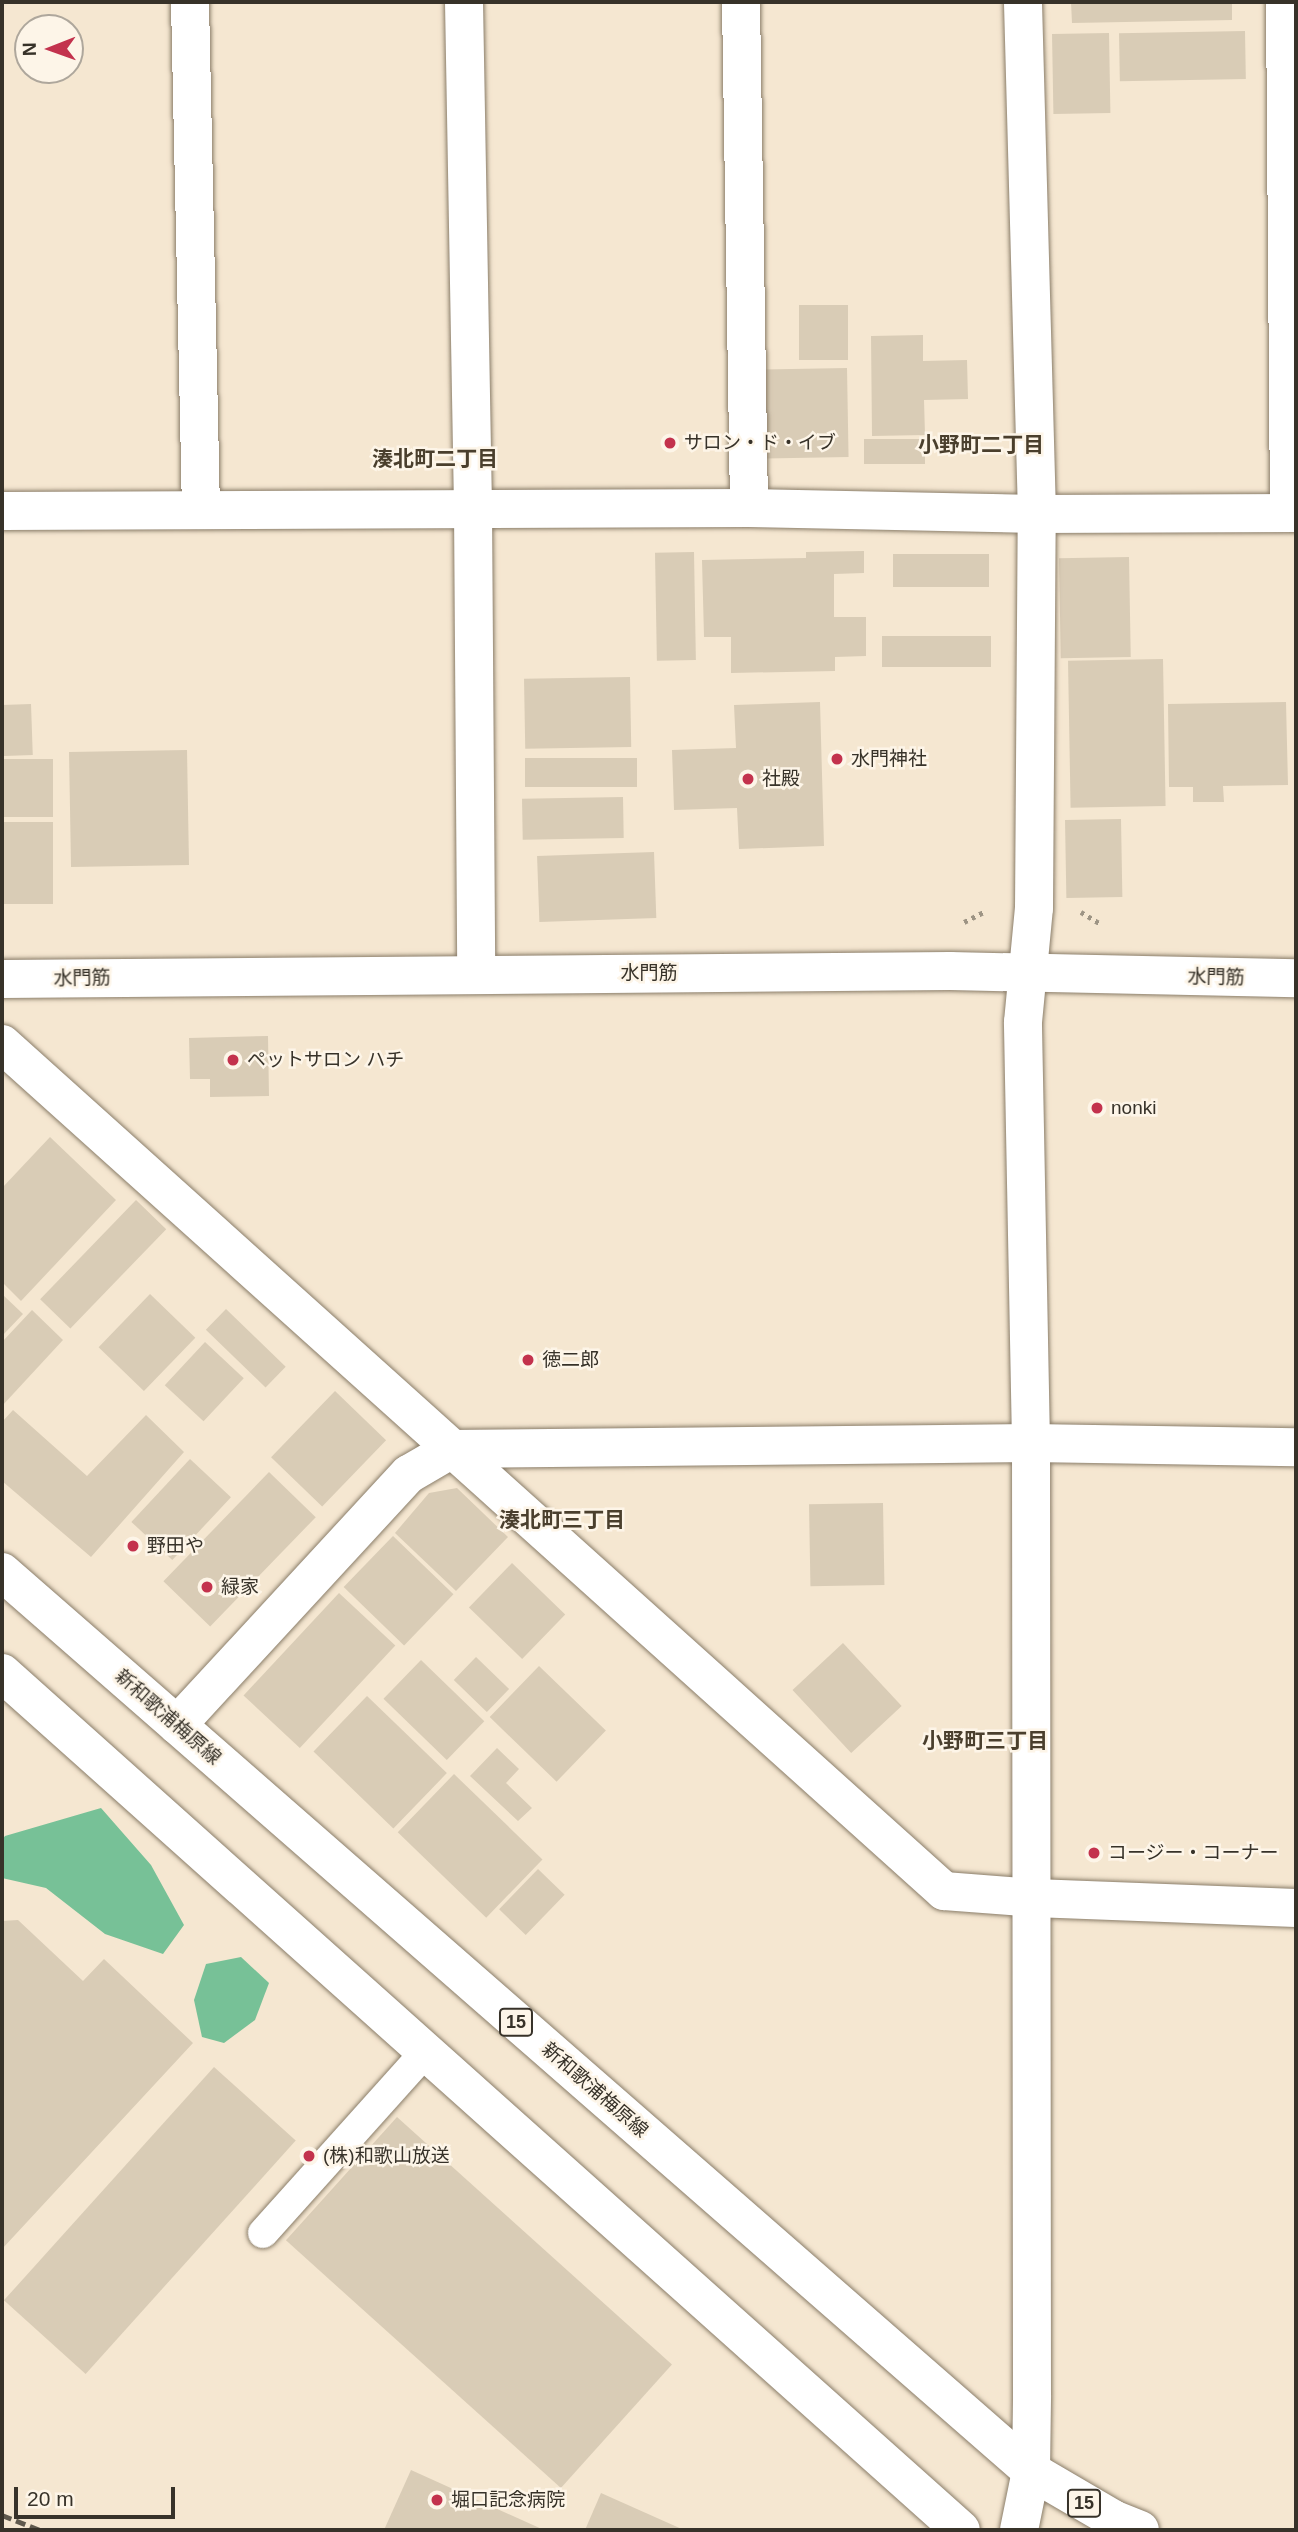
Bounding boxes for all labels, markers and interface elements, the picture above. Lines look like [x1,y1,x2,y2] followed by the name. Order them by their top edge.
[14,14,84,84] north arrow
[19,42,40,56] text: N
[684,432,836,454] place label: サロン・ド・イブ
[918,432,1044,458] district label: 小野町二丁目
[662,435,678,451] marker: サロン・ド・イブ
[372,446,498,472] district label: 湊北町二丁目
[851,748,927,770] place label: 水門神社
[829,751,845,767] marker: 水門神社
[762,768,800,790] place label: 社殿
[740,771,756,787] marker: 社殿
[621,962,677,984] street label: 水門筋
[1187,965,1245,989] street label: 水門筋
[53,966,111,990] street label: 水門筋
[247,1049,404,1071] place label: ペットサロン ハチ
[225,1052,241,1068] marker: ペットサロン ハチ
[1111,1097,1156,1119] place label: nonki
[1089,1100,1105,1116] marker: nonki
[542,1349,599,1371] place label: 徳二郎
[520,1352,536,1368] marker: 徳二郎
[499,1507,625,1533] district label: 湊北町三丁目
[147,1535,204,1557] place label: 野田や
[125,1538,141,1554] marker: 野田や
[221,1576,259,1598] place label: 緑家
[199,1579,215,1595] marker: 緑家
[110,1665,226,1769] street label: 新和歌浦梅原線
[922,1728,1048,1754] district label: 小野町三丁目
[1108,1842,1279,1864] place label: コージー・コーナー
[1086,1845,1102,1861] marker: コージー・コーナー
[498,2008,534,2036] road number: 15
[537,2038,653,2142] street label: 新和歌浦梅原線
[323,2145,450,2167] place label: (株)和歌山放送
[301,2148,317,2164] marker: (株)和歌山放送
[18,2472,178,2516] scale bar
[27,2487,74,2510] text: 20 m
[1066,2488,1102,2518] road number: 15
[451,2489,565,2511] place label: 堀口記念病院
[429,2492,445,2508] marker: 堀口記念病院

